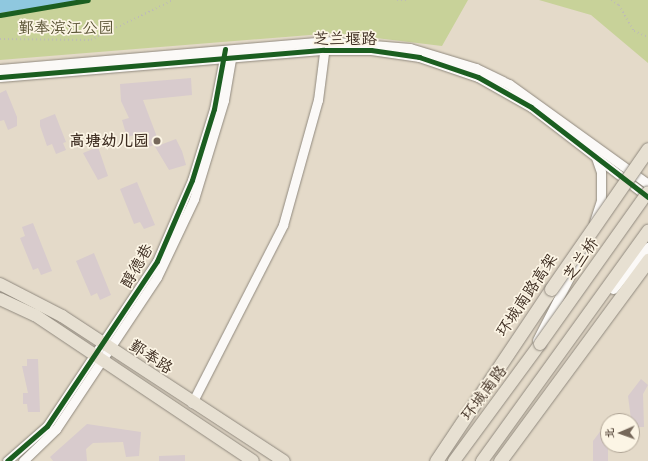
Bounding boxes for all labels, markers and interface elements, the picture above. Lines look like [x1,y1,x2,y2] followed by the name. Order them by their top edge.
[18,18,114,38] park label: 鄞奉滨江公园
[313,29,377,49] street label: 芝兰堰路
[69,131,149,151] place label: 高塘幼儿园
[152,136,162,146] marker: 高塘幼儿园
[559,234,603,284] street label: 芝兰桥
[117,240,157,292] street label: 醇德巷
[492,250,562,340] street label: 环城南路高架
[126,336,176,378] street label: 鄞奉路
[457,362,511,424] street label: 环城南路
[600,413,640,453] north arrow
[602,428,616,439] text: 北

